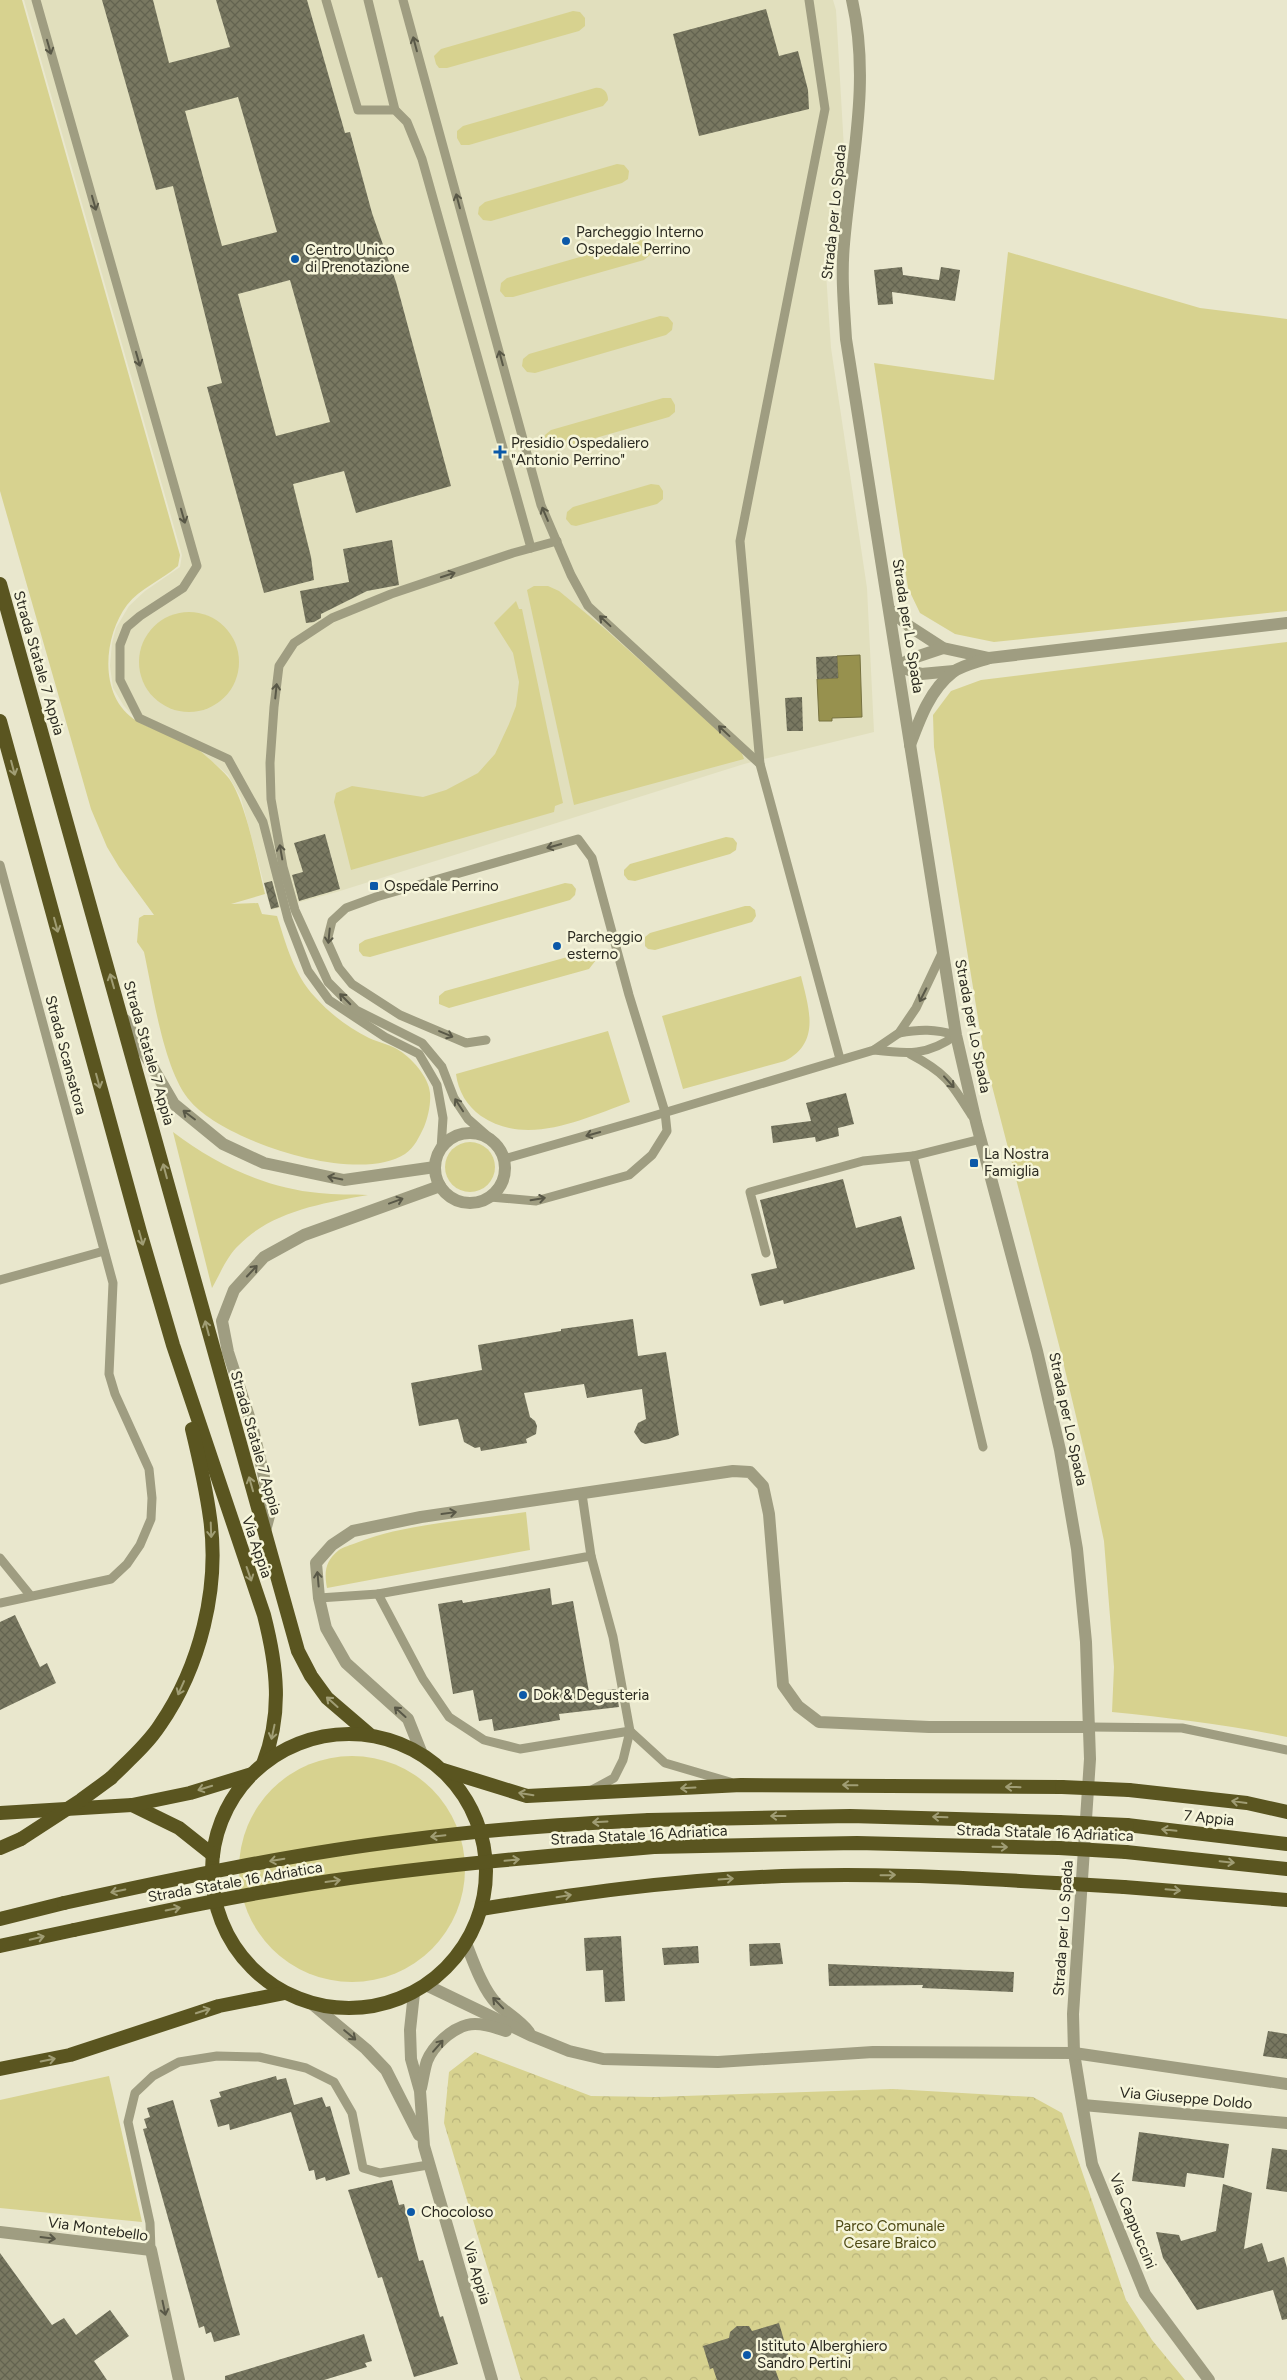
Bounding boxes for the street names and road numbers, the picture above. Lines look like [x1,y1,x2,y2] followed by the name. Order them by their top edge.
[818,143,850,281] street label: Strada per Lo Spada
[888,557,928,695] street label: Strada per Lo Spada
[10,589,68,737] street label: Strada Statale 7 Appia
[951,958,995,1094] street label: Strada per Lo Spada
[120,979,178,1127] street label: Strada Statale 7 Appia
[41,993,91,1117] street label: Strada Scansatora
[1045,1351,1091,1487] street label: Strada per Lo Spada
[227,1369,285,1517] street label: Strada Statale 7 Appia
[238,1514,276,1580] street label: Via Appia
[1183,1806,1235,1830] street label: 7 Appia
[550,1821,728,1849] street label: Strada Statale 16 Adriatica
[956,1821,1134,1845] street label: Strada Statale 16 Adriatica
[146,1858,324,1906] street label: Strada Statale 16 Adriatica
[1049,1860,1077,1996] street label: Strada per Lo Spada
[1119,2083,1253,2113] street label: Via Giuseppe Doldo
[1106,2171,1160,2271] street label: Via Cappuccini
[47,2213,150,2245] street label: Via Montebello
[459,2240,495,2306] street label: Via Appia

